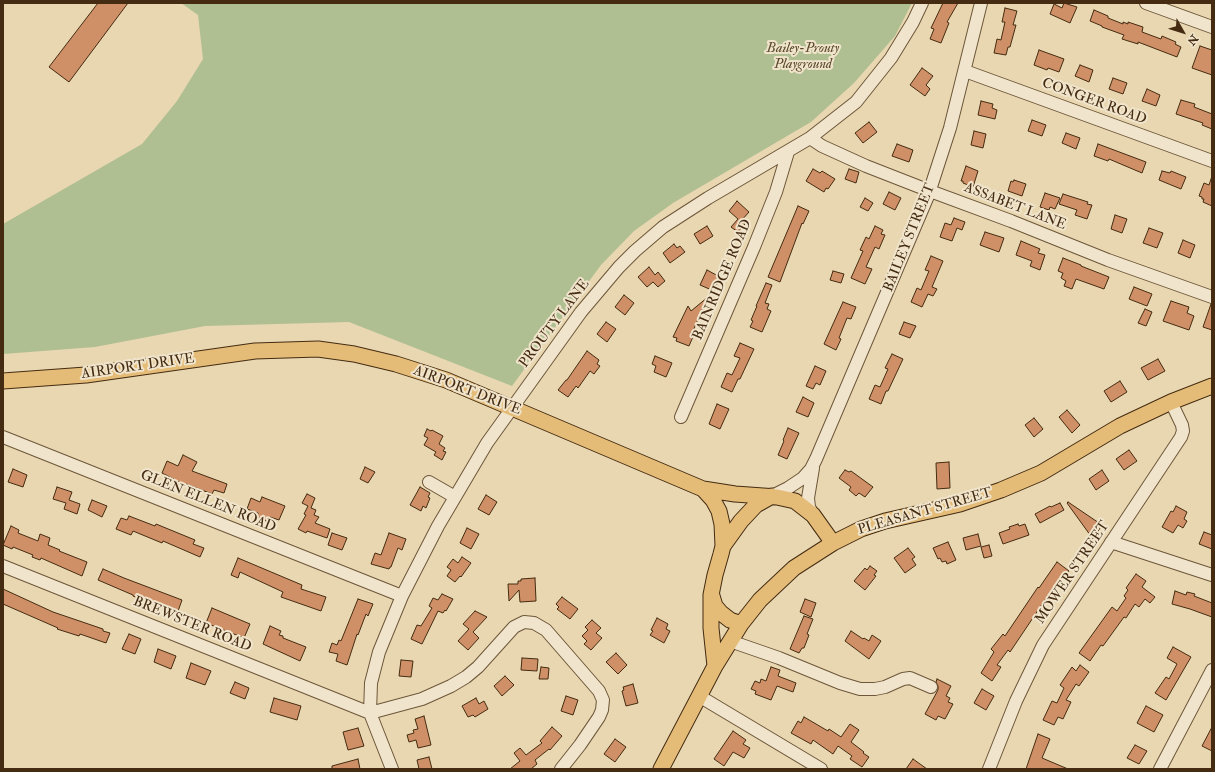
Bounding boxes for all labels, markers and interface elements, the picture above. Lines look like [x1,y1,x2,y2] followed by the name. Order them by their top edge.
[1163,12,1203,52] north arrow
[1185,32,1201,48] text: N
[767,41,839,74] park label: Bailey-Prouty Playground
[1040,75,1148,129] street label: CONGER ROAD
[962,180,1068,234] street label: ASSABET LANE
[881,181,939,295] street label: BAILEY STREET
[690,217,756,343] street label: BAINRIDGE ROAD
[516,277,594,371] street label: PROUTY LANE
[80,351,196,383] street label: AIRPORT DRIVE
[411,363,523,419] street label: AIRPORT DRIVE
[138,467,278,537] street label: GLEN ELLEN ROAD
[856,485,994,539] street label: PLEASANT STREET
[1032,518,1114,628] street label: MOWER STREET
[131,594,253,656] street label: BREWSTER ROAD

